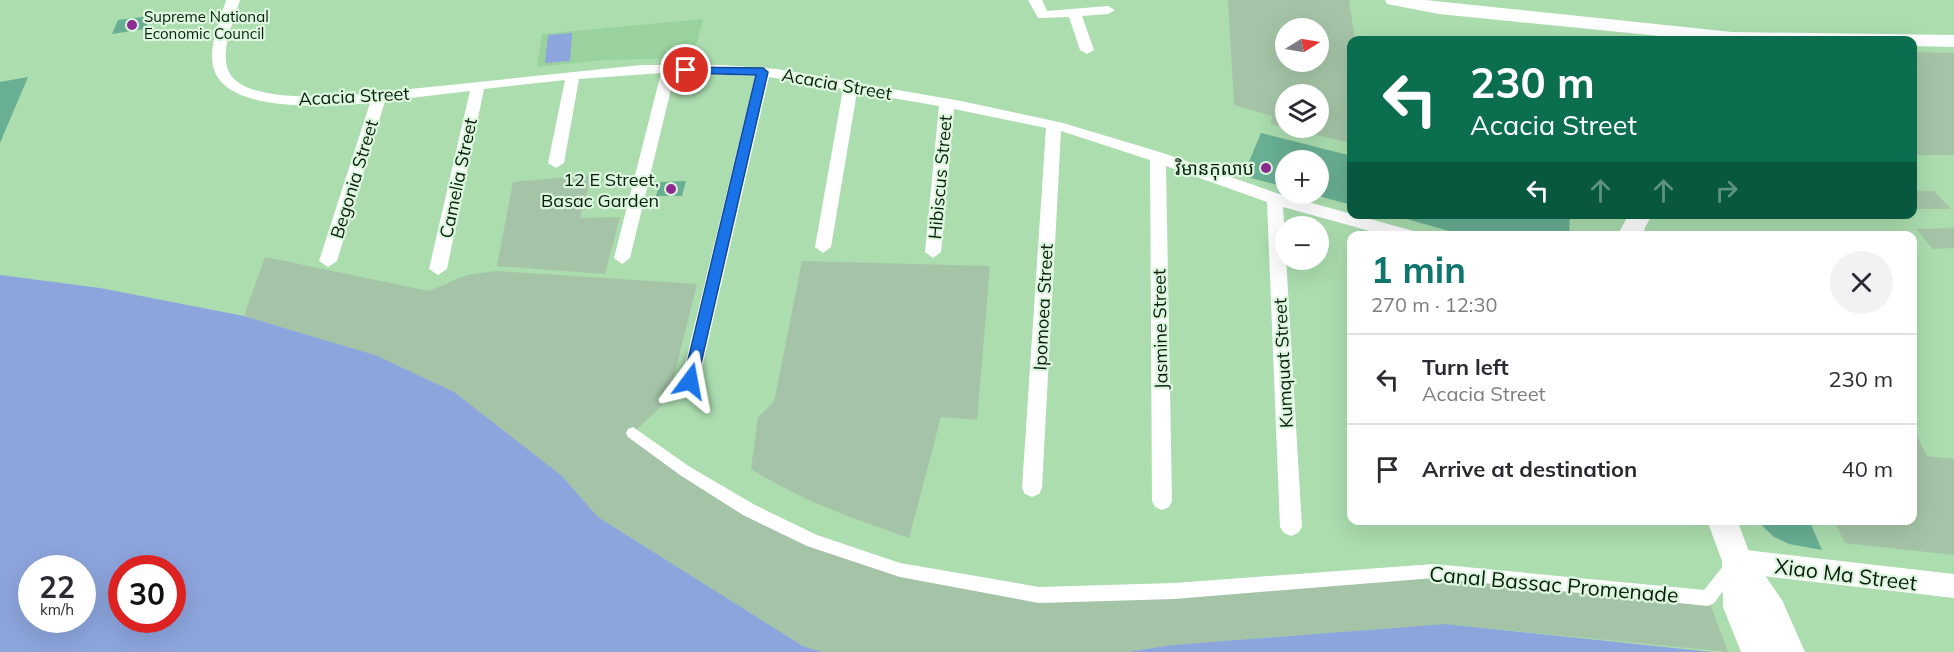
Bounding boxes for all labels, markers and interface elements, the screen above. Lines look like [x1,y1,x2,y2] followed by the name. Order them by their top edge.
[144,7,269,43] place label: Supreme National Economic Council
[125,18,139,32] marker: Supreme National Economic Council
[1275,18,1329,72] north arrow
[1275,18,1329,270] map controls
[660,44,711,95] pin
[669,53,702,86] icon: arrive
[1470,56,1595,109] text: 230 m
[1371,60,1449,138] icon: left
[780,63,894,105] street label: Acacia Street
[298,82,410,110] street label: Acacia Street
[1275,84,1329,138] button: layers
[1470,108,1637,142] text: Acacia Street
[923,114,957,240] street label: Hibiscus Street
[434,116,482,240] street label: Camelia Street
[325,117,383,241] street label: Begonia Street
[1275,150,1329,204] button: +
[1174,157,1254,181] place label: វិមានកុលាប
[1259,161,1273,175] marker: វិមានកុលាប
[541,168,659,212] place label: 12 E Street, Basac Garden
[1521,174,1554,207] icon: left
[1584,174,1617,207] icon: ahead
[1647,174,1680,207] icon: ahead
[1710,174,1743,207] icon: right
[664,182,678,196] marker: 12 E Street, Basac Garden
[1275,216,1329,270] button: −
[1028,243,1058,371] street label: Ipomoea Street
[1371,247,1466,292] text: 1 min
[1830,251,1893,314] button: close
[1147,269,1173,389] street label: Jasmine Street
[1371,292,1497,317] text: 270 m · 12:30
[1268,297,1298,429] street label: Kumquat Street
[658,349,722,413] position arrow
[1422,353,1509,381] text: Turn left
[1371,363,1404,396] icon: left
[1828,365,1893,393] text: 230 m
[1422,381,1546,406] text: Acacia Street
[1371,453,1404,486] icon: arrive
[1422,455,1637,483] text: Arrive at destination
[1842,455,1893,483] text: 40 m
[1773,552,1919,596] street label: Xiao Ma Street
[108,555,186,633] speed limit sign: 30
[1428,560,1680,608] street label: Canal Bassac Promenade
[39,568,75,606] text: 22
[40,600,74,619] text: km/h

